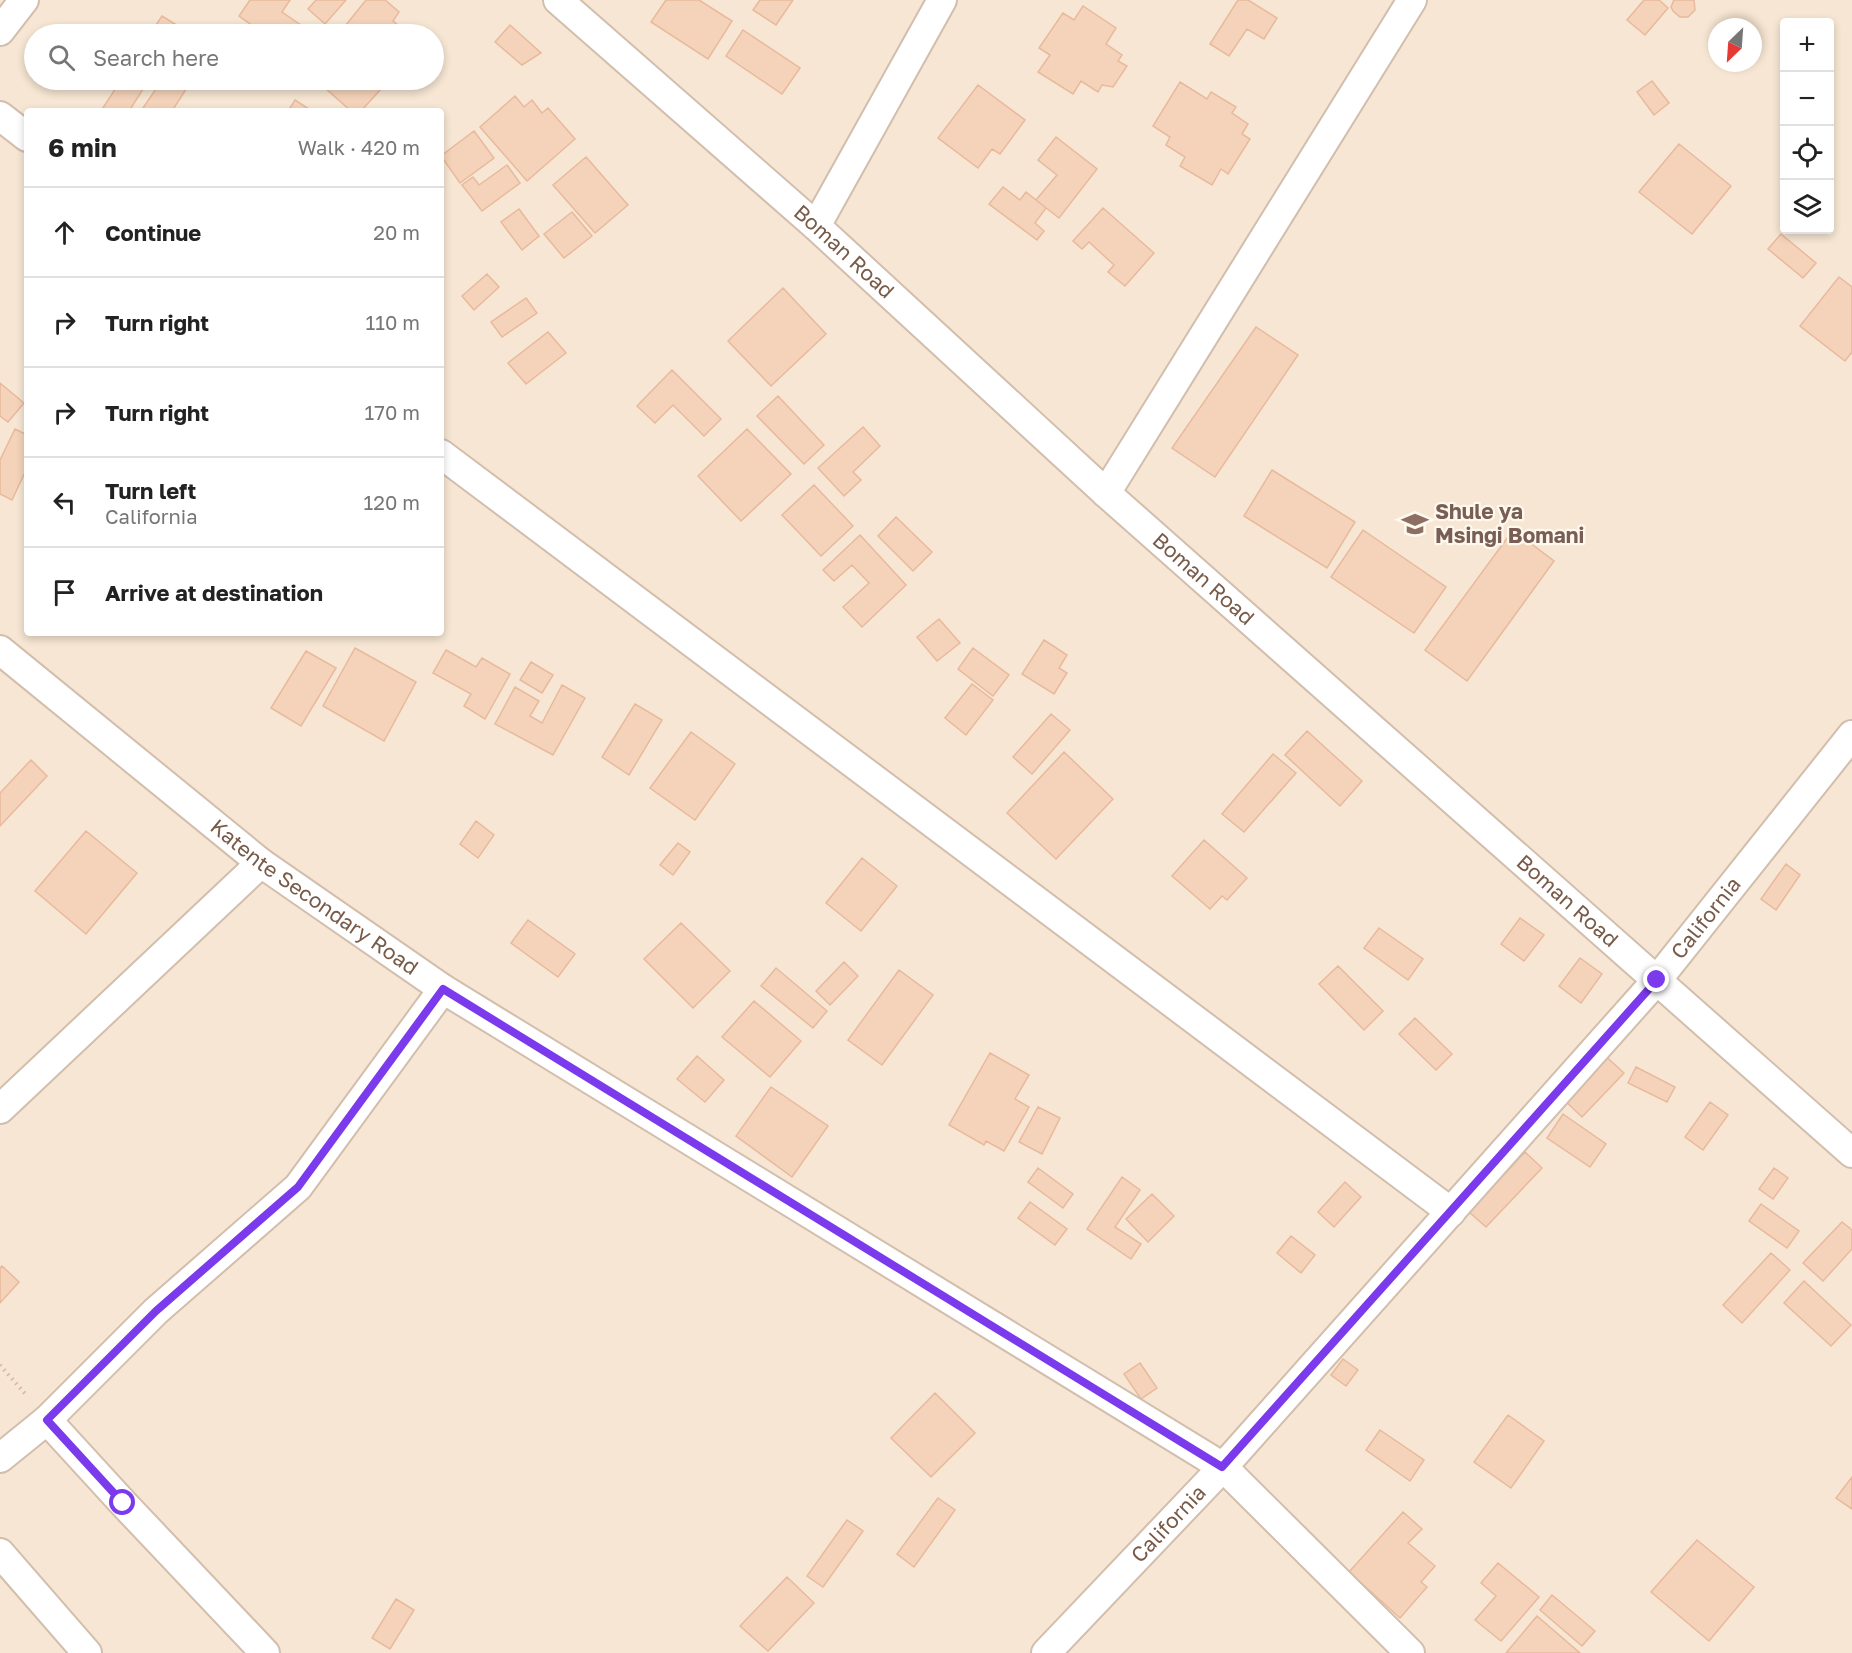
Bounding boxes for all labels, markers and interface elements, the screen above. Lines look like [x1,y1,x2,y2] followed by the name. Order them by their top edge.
[1708,18,1762,72] north arrow
[1780,18,1834,234] map controls
[1780,18,1834,72] button: +
[24,24,444,90] search box
[45,41,78,74] icon: search
[93,44,219,71] text: Search here
[1780,72,1834,126] button: −
[1780,126,1834,180] button: locate
[48,132,117,163] text: 6 min
[298,135,420,159] text: Walk · 420 m
[1780,180,1834,234] button: layers
[789,199,900,304] street label: Boman Road
[48,216,81,249] icon: ahead
[105,219,201,246] text: Continue
[373,220,420,244] text: 20 m
[48,306,81,339] icon: right
[105,309,209,336] text: Turn right
[366,310,420,334] text: 110 m
[48,396,81,429] icon: right
[105,399,209,426] text: Turn right
[365,400,420,424] text: 170 m
[105,477,196,504] text: Turn left
[48,486,81,519] icon: left
[364,490,420,514] text: 120 m
[1435,498,1584,548] place label: Shule ya Msingi Bomani
[105,504,198,528] text: California
[1400,509,1430,539] school or university icon: Shule ya Msingi Bomani
[1148,527,1260,630] street label: Boman Road
[48,576,81,609] icon: arrive
[105,579,323,606] text: Arrive at destination
[206,813,424,980] street label: Katente Secondary Road
[1512,849,1624,952] street label: Boman Road
[1665,871,1746,964] street label: California
[1643,966,1669,992] route end
[1125,1479,1211,1568] street label: California
[109,1489,135,1515] route start

